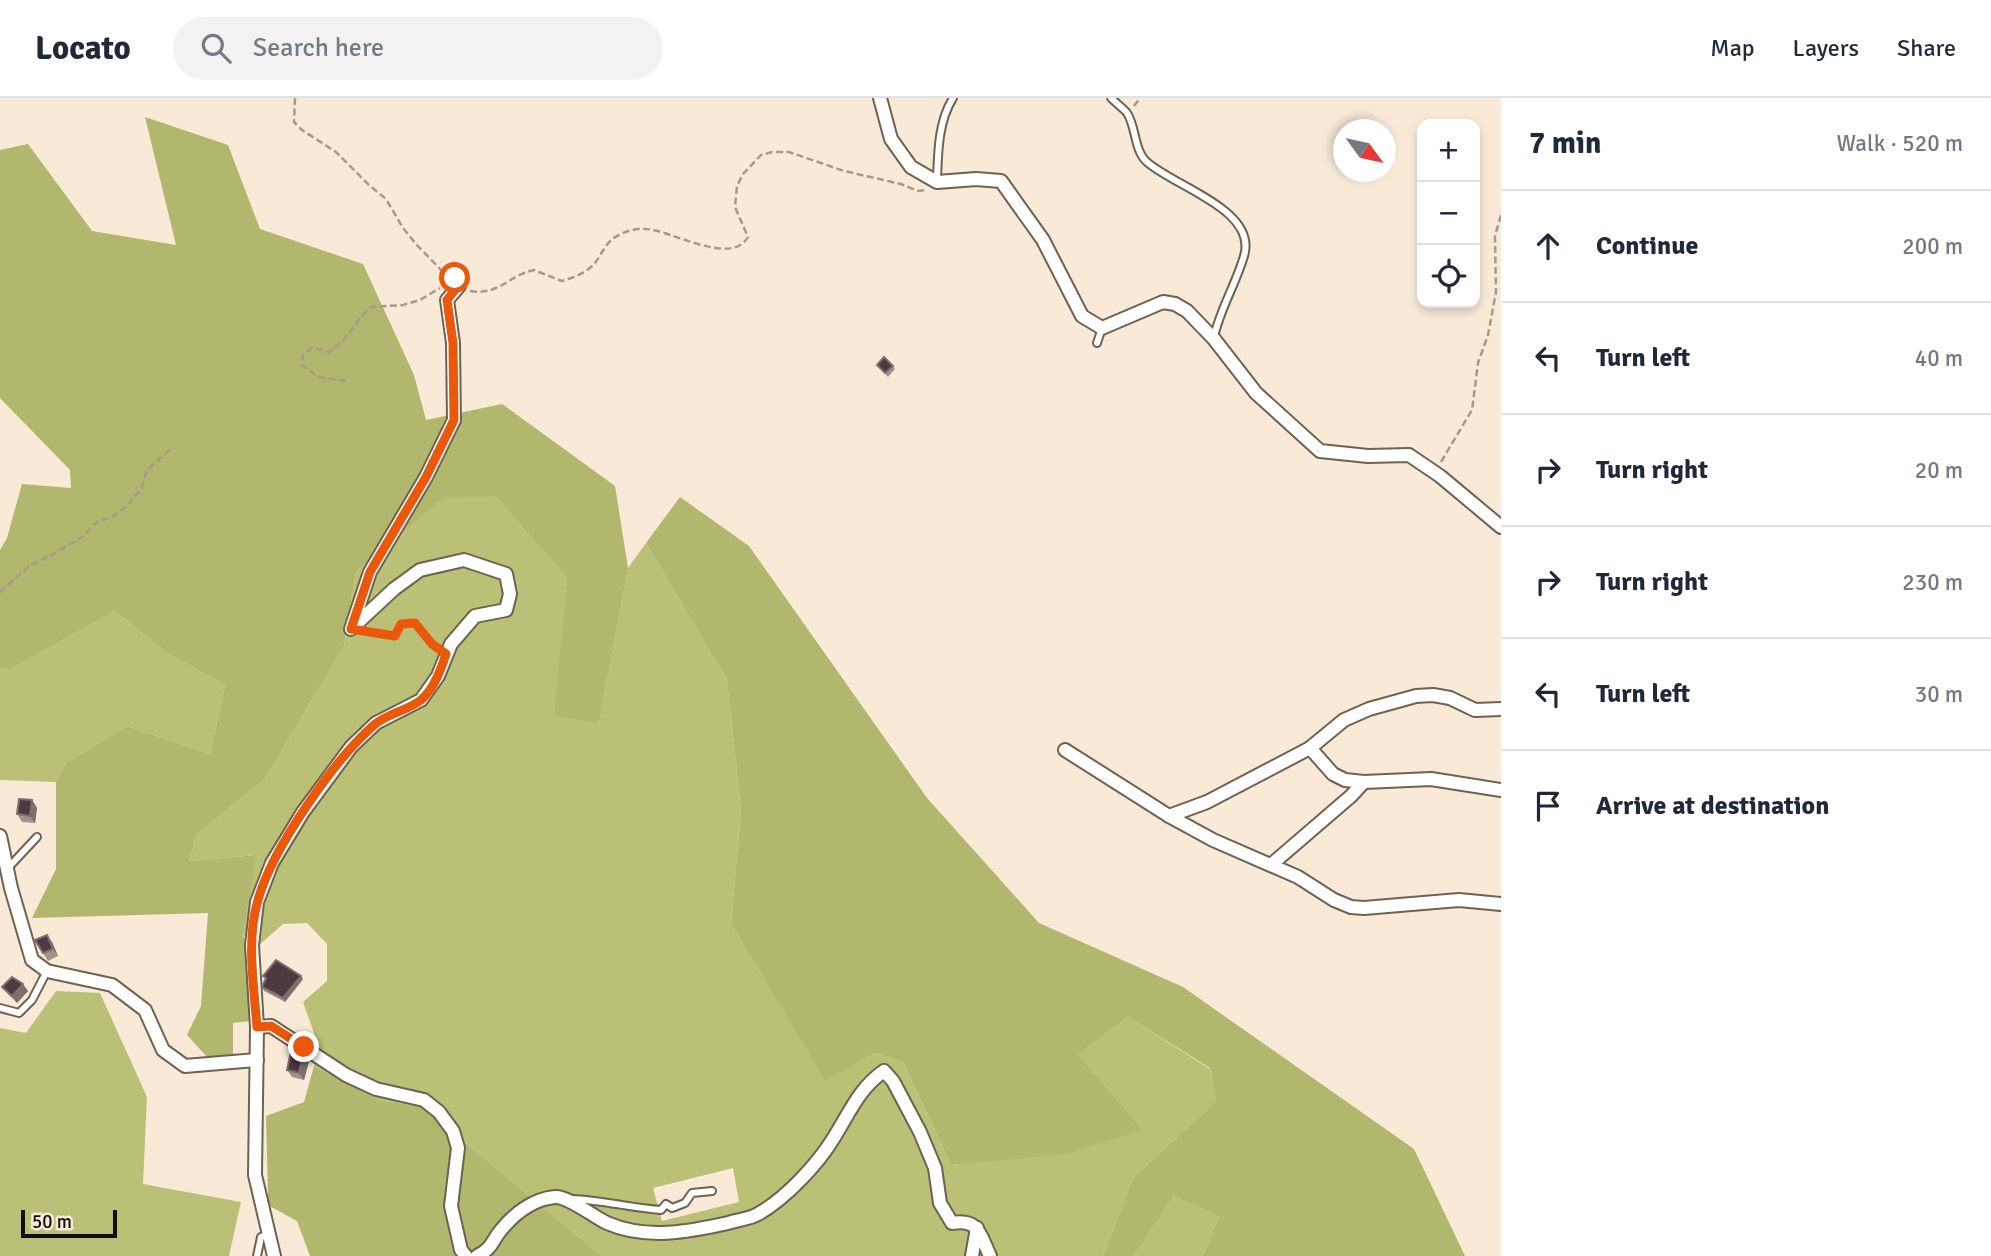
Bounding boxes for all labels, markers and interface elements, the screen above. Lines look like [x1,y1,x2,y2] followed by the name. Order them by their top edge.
[173,17,663,80] search box
[35,28,131,69] text: Locato
[197,29,235,67] icon: search
[253,32,384,64] text: Search here
[1710,33,1755,63] text: Map
[1793,33,1859,63] text: Layers
[1897,33,1956,63] text: Share
[1333,119,1396,182] north arrow
[1417,119,1480,308] map controls
[1417,119,1480,182] button: +
[1529,125,1601,162] text: 7 min
[1837,129,1963,158] text: Walk · 520 m
[1417,182,1480,245] button: −
[1529,227,1567,265] icon: ahead
[1596,230,1698,262] text: Continue
[1902,232,1963,261] text: 200 m
[1417,245,1480,308] button: locate
[439,262,470,293] route start
[1529,339,1567,377] icon: left
[1596,342,1690,374] text: Turn left
[1915,344,1963,373] text: 40 m
[1529,451,1567,489] icon: right
[1596,454,1708,486] text: Turn right
[1915,456,1963,485] text: 20 m
[1529,563,1567,601] icon: right
[1596,566,1708,598] text: Turn right
[1902,568,1963,597] text: 230 m
[1529,675,1567,713] icon: left
[1596,678,1690,710] text: Turn left
[1915,680,1963,709] text: 30 m
[1529,787,1567,825] icon: arrive
[1596,790,1829,822] text: Arrive at destination
[288,1031,319,1062] route end
[21,1207,117,1239] scale bar
[32,1210,72,1234] text: 50 m

